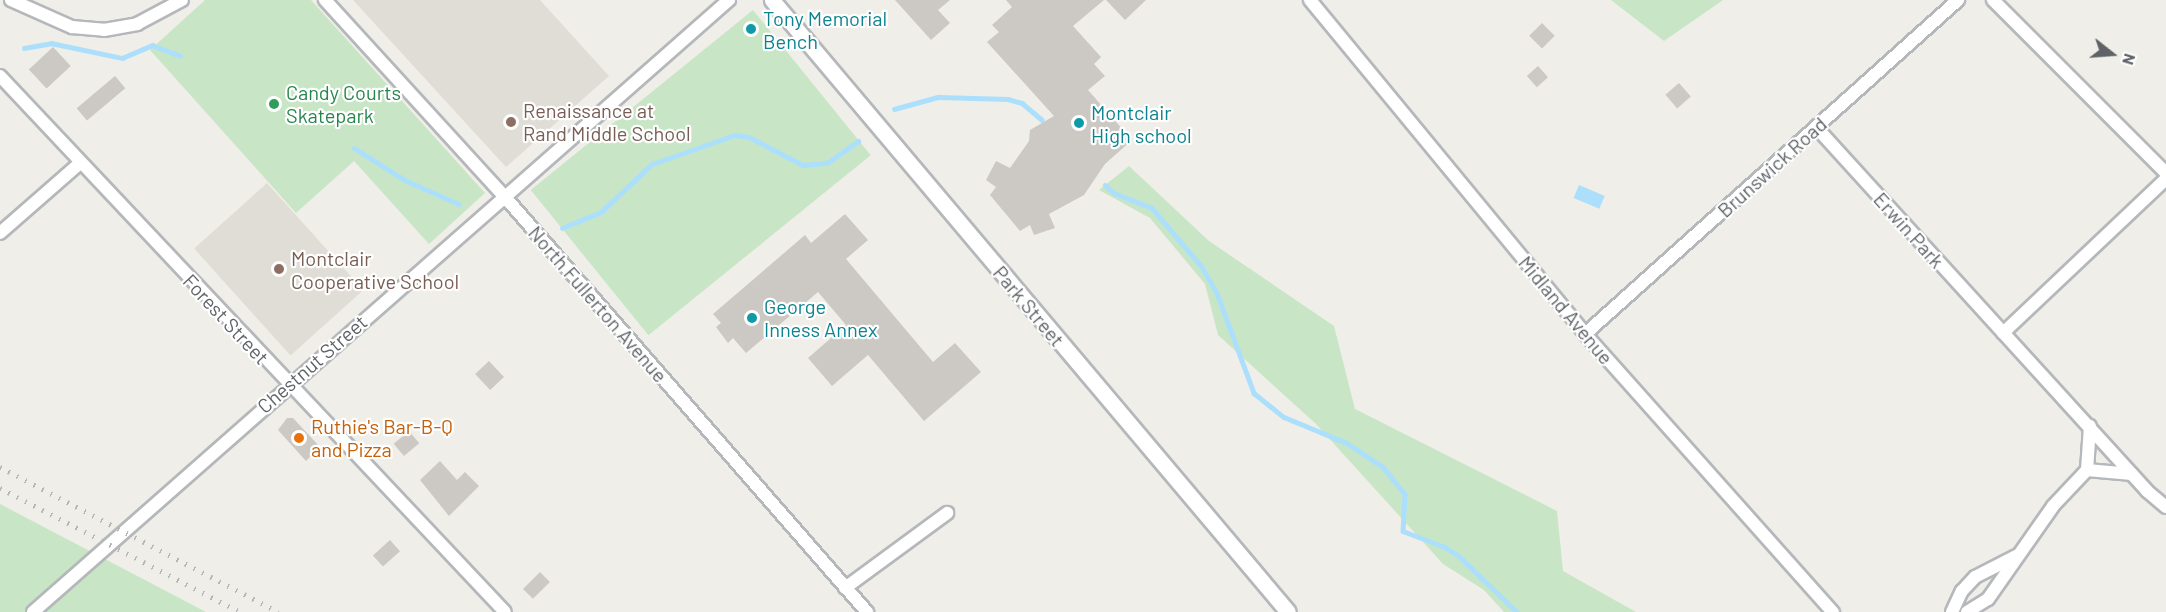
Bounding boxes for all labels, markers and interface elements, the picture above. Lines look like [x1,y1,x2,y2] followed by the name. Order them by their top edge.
[763,6,887,53] place label: Tony Memorial Bench
[744,22,758,36] marker: Tony Memorial Bench
[2082,24,2142,84] north arrow
[2119,52,2140,67] text: N
[286,80,401,127] place label: Candy Courts Skatepark
[267,97,281,111] marker: Candy Courts Skatepark
[523,98,691,145] place label: Renaissance at Rand Middle School
[1091,100,1192,147] place label: Montclair High school
[1713,112,1831,222] street label: Brunswick Road
[504,115,518,129] marker: Renaissance at Rand Middle School
[1072,116,1086,130] marker: Montclair High school
[1869,187,1949,273] street label: Erwin Park
[524,221,672,387] street label: North Fullerton Avenue
[291,246,459,293] place label: Montclair Cooperative School
[1514,251,1618,369] street label: Midland Avenue
[988,261,1070,351] street label: Park Street
[272,262,286,276] marker: Montclair Cooperative School
[178,269,274,369] street label: Forest Street
[764,294,877,341] place label: George Inness Annex
[252,310,372,418] street label: Chestnut Street
[745,311,759,325] marker: George Inness Annex
[311,414,453,461] place label: Ruthie's Bar-B-Q and Pizza
[292,431,306,445] marker: Ruthie's Bar-B-Q and Pizza

